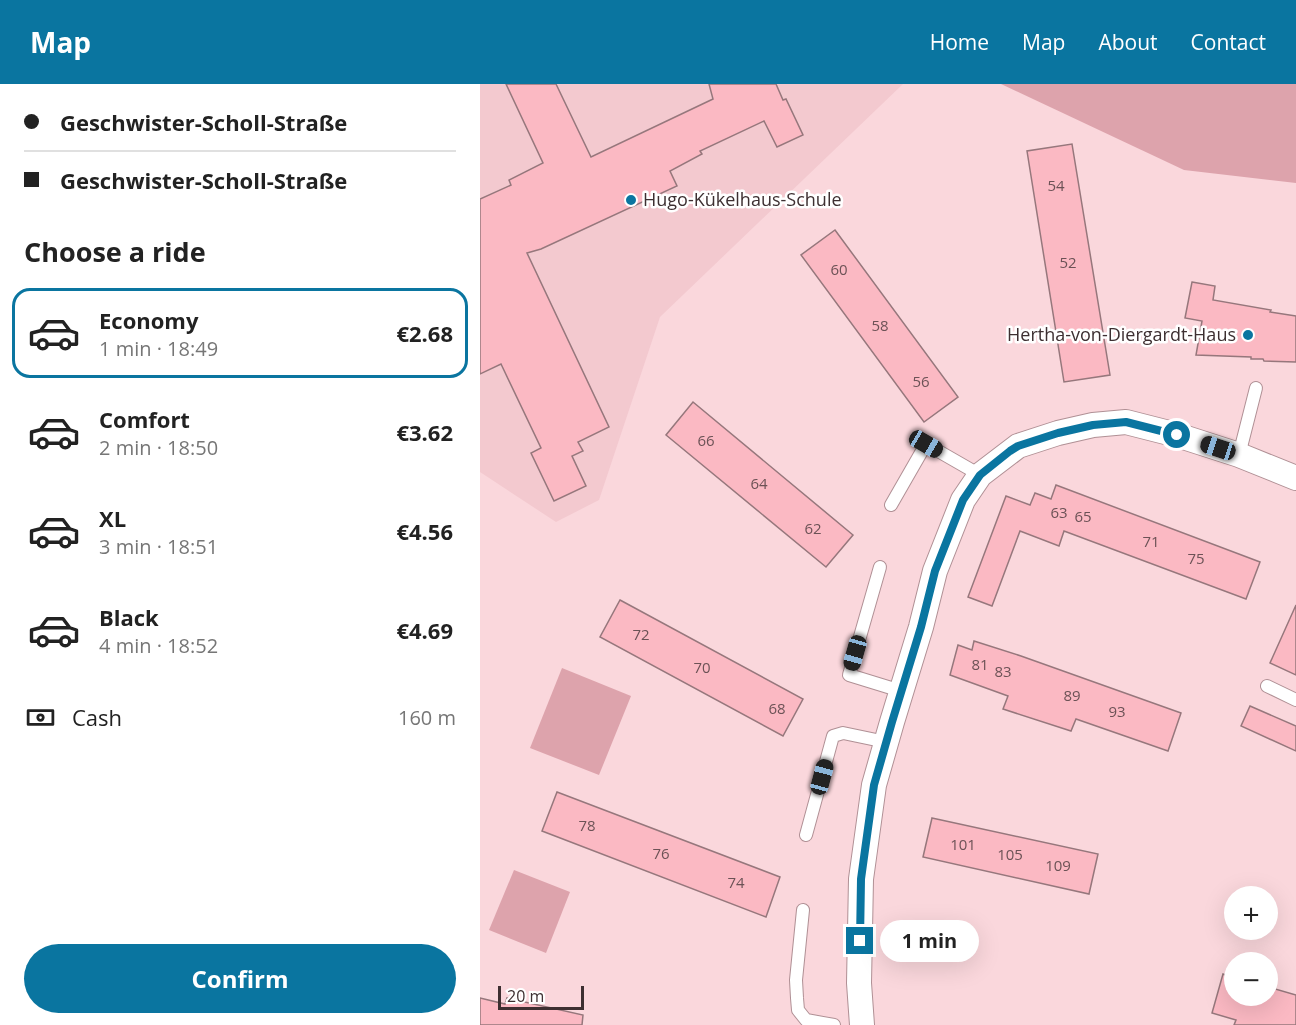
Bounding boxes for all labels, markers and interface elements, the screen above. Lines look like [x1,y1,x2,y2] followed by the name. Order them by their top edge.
[30,23,91,61] text: Map
[930,28,989,56] text: Home
[1022,28,1065,56] text: Map
[1098,28,1158,56] text: About
[1191,28,1266,56] text: Contact
[60,107,347,137] text: Geschwister-Scholl-Straße
[60,165,347,195] text: Geschwister-Scholl-Straße
[1047,175,1065,195] house number: 54
[643,187,842,211] place label: Hugo-Kükelhaus-Schule
[624,193,638,207] marker: Hugo-Kükelhaus-Schule
[24,233,206,270] text: Choose a ride
[1059,252,1077,272] house number: 52
[830,259,848,279] house number: 60
[99,305,198,335] text: Economy
[27,306,81,360] icon: car
[871,315,889,335] house number: 58
[396,318,453,348] text: €2.68
[1007,322,1236,346] place label: Hertha-von-Diergardt-Haus
[1241,328,1255,342] marker: Hertha-von-Diergardt-Haus
[99,335,218,362] text: 1 min · 18:49
[912,371,930,391] house number: 56
[99,404,190,434] text: Comfort
[27,405,81,459] icon: car
[396,417,453,447] text: €3.62
[1163,421,1190,448] route start
[906,427,946,461] car
[697,430,715,450] house number: 66
[99,434,218,461] text: 2 min · 18:50
[1198,434,1238,462] car
[750,473,768,493] house number: 64
[1050,502,1068,522] house number: 63
[99,503,126,533] text: XL
[27,504,81,558] icon: car
[1074,506,1092,526] house number: 65
[396,516,453,546] text: €4.56
[804,518,822,538] house number: 62
[1142,531,1160,551] house number: 71
[99,533,218,560] text: 3 min · 18:51
[1187,548,1205,568] house number: 75
[99,602,159,632] text: Black
[27,603,81,657] icon: car
[396,615,453,645] text: €4.69
[632,624,650,644] house number: 72
[99,632,218,659] text: 4 min · 18:52
[841,633,869,673] car
[971,654,989,674] house number: 81
[693,657,711,677] house number: 70
[994,661,1012,681] house number: 83
[1063,685,1081,705] house number: 89
[768,698,786,718] house number: 68
[24,701,57,734] icon: cash
[1108,701,1126,721] house number: 93
[72,702,122,732] text: Cash
[398,704,456,731] text: 160 m
[809,757,835,797] car
[578,815,596,835] house number: 78
[950,834,976,854] house number: 101
[652,843,670,863] house number: 76
[997,844,1023,864] house number: 105
[1045,855,1071,875] house number: 109
[727,872,745,892] house number: 74
[1224,886,1278,1006] map controls
[1224,886,1278,940] button: +
[881,920,980,962] callout: 1 min
[846,927,873,954] route end
[902,927,957,954] text: 1 min
[24,944,456,1013] button: Confirm
[1224,952,1278,1006] button: −
[498,983,584,1010] scale bar
[507,985,544,1007] text: 20 m

